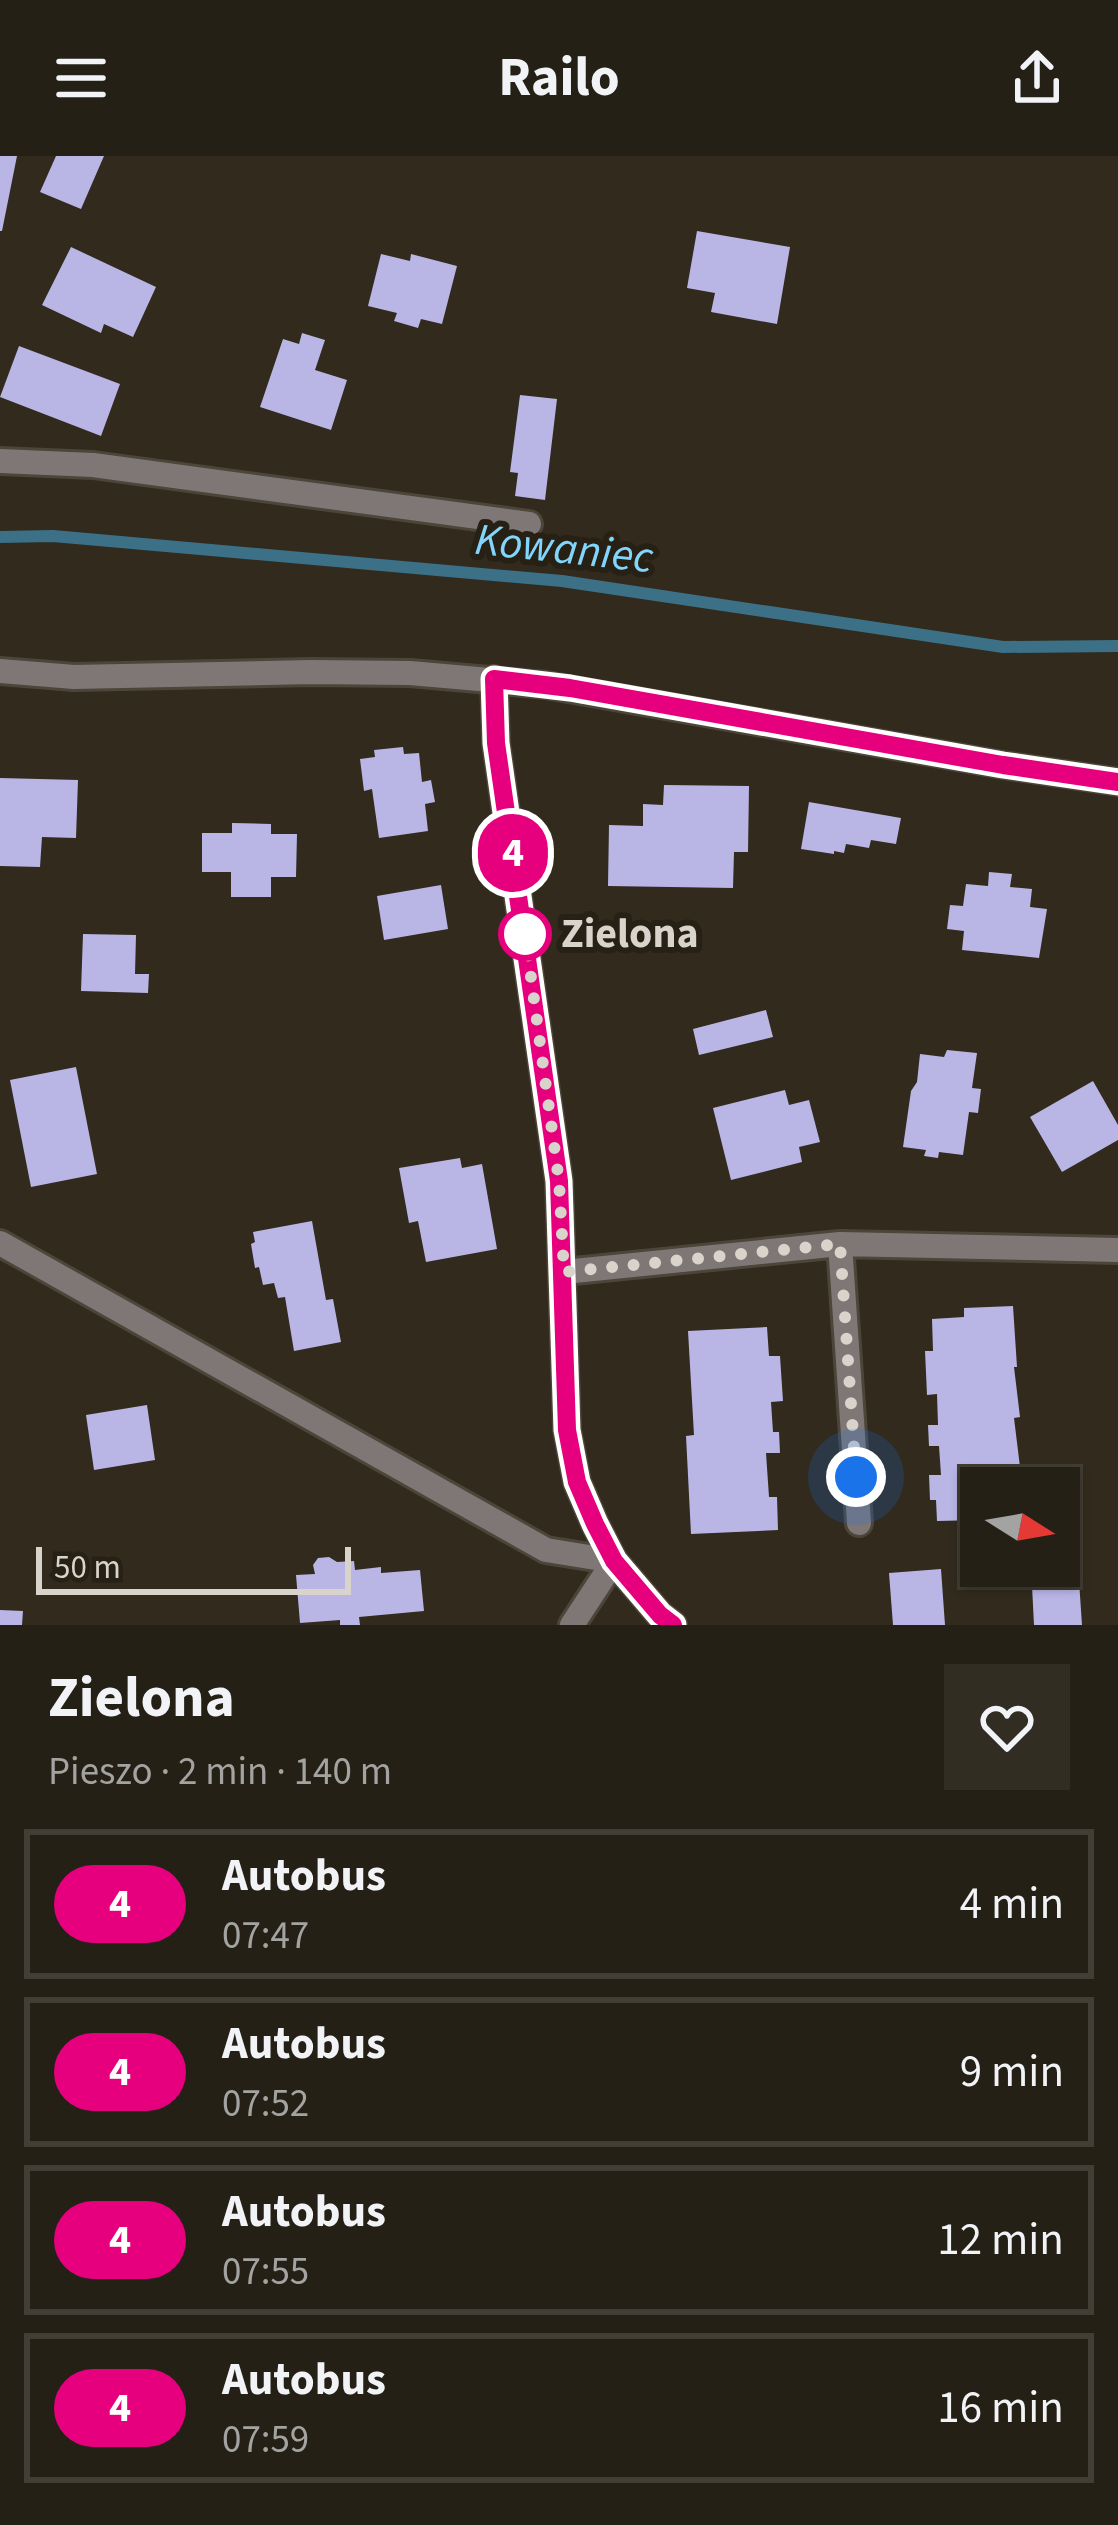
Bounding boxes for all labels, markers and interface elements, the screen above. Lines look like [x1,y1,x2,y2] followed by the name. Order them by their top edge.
[498,40,620,117] text: Railo
[48,45,114,111] icon: menu
[1004,45,1070,111] icon: share
[472,508,657,590] water label: Kowaniec
[474,814,552,892] line badge: 4
[502,823,524,883] text: 4
[561,904,699,964] place label: Zielona
[500,909,550,959] marker: Zielona
[826,1447,886,1507] your location
[960,1467,1080,1587] north arrow
[960,1467,1080,1587] map controls
[36,1541,351,1594] scale bar
[54,1544,121,1591] text: 50 m
[48,1658,235,1739] text: Zielona
[944,1664,1070,1790] button: heart
[48,1744,392,1800] text: Pieszo · 2 min · 140 m
[222,1844,386,1908] text: Autobus
[960,1872,1064,1936] text: 4 min
[109,1874,131,1934] text: 4
[222,1908,309,1964] text: 07:47
[222,2012,386,2076] text: Autobus
[960,2040,1064,2104] text: 9 min
[109,2042,131,2102] text: 4
[222,2076,309,2132] text: 07:52
[222,2180,386,2244] text: Autobus
[937,2208,1064,2272] text: 12 min
[109,2210,131,2270] text: 4
[222,2244,309,2300] text: 07:55
[222,2348,386,2412] text: Autobus
[937,2376,1064,2440] text: 16 min
[109,2378,131,2438] text: 4
[222,2412,309,2468] text: 07:59

